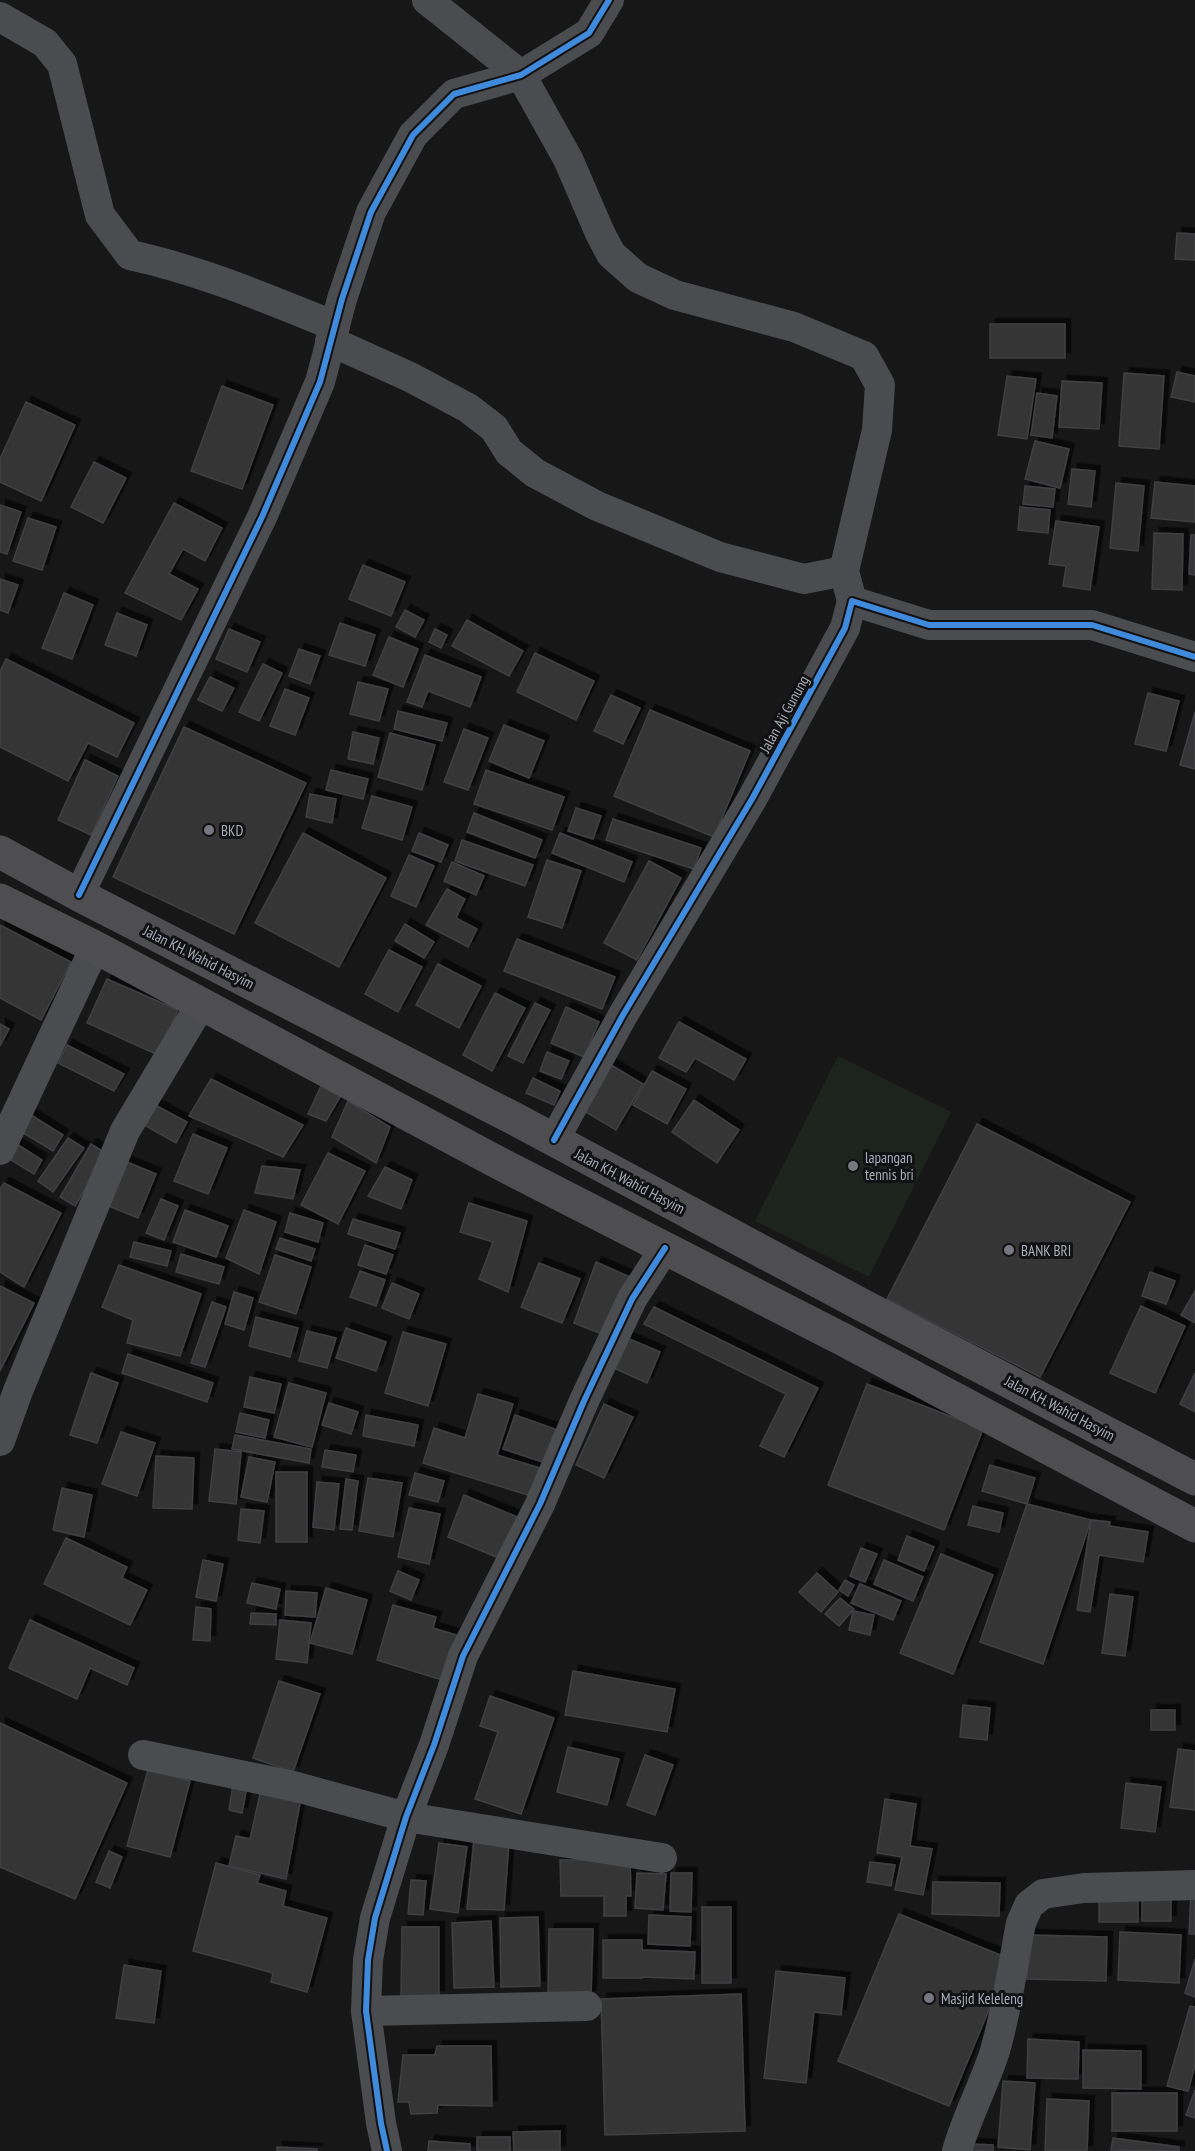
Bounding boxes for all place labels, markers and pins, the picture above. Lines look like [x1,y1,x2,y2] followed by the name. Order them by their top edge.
[221,821,243,840] place label: BKD
[202,823,216,837] marker: BKD
[865,1148,914,1184] place label: lapangan tennis bri
[846,1159,860,1173] marker: lapangan tennis bri
[1021,1241,1071,1260] place label: BANK BRI
[1002,1243,1016,1257] marker: BANK BRI
[941,1989,1023,2008] place label: Masjid Keleleng
[922,1991,936,2005] marker: Masjid Keleleng

